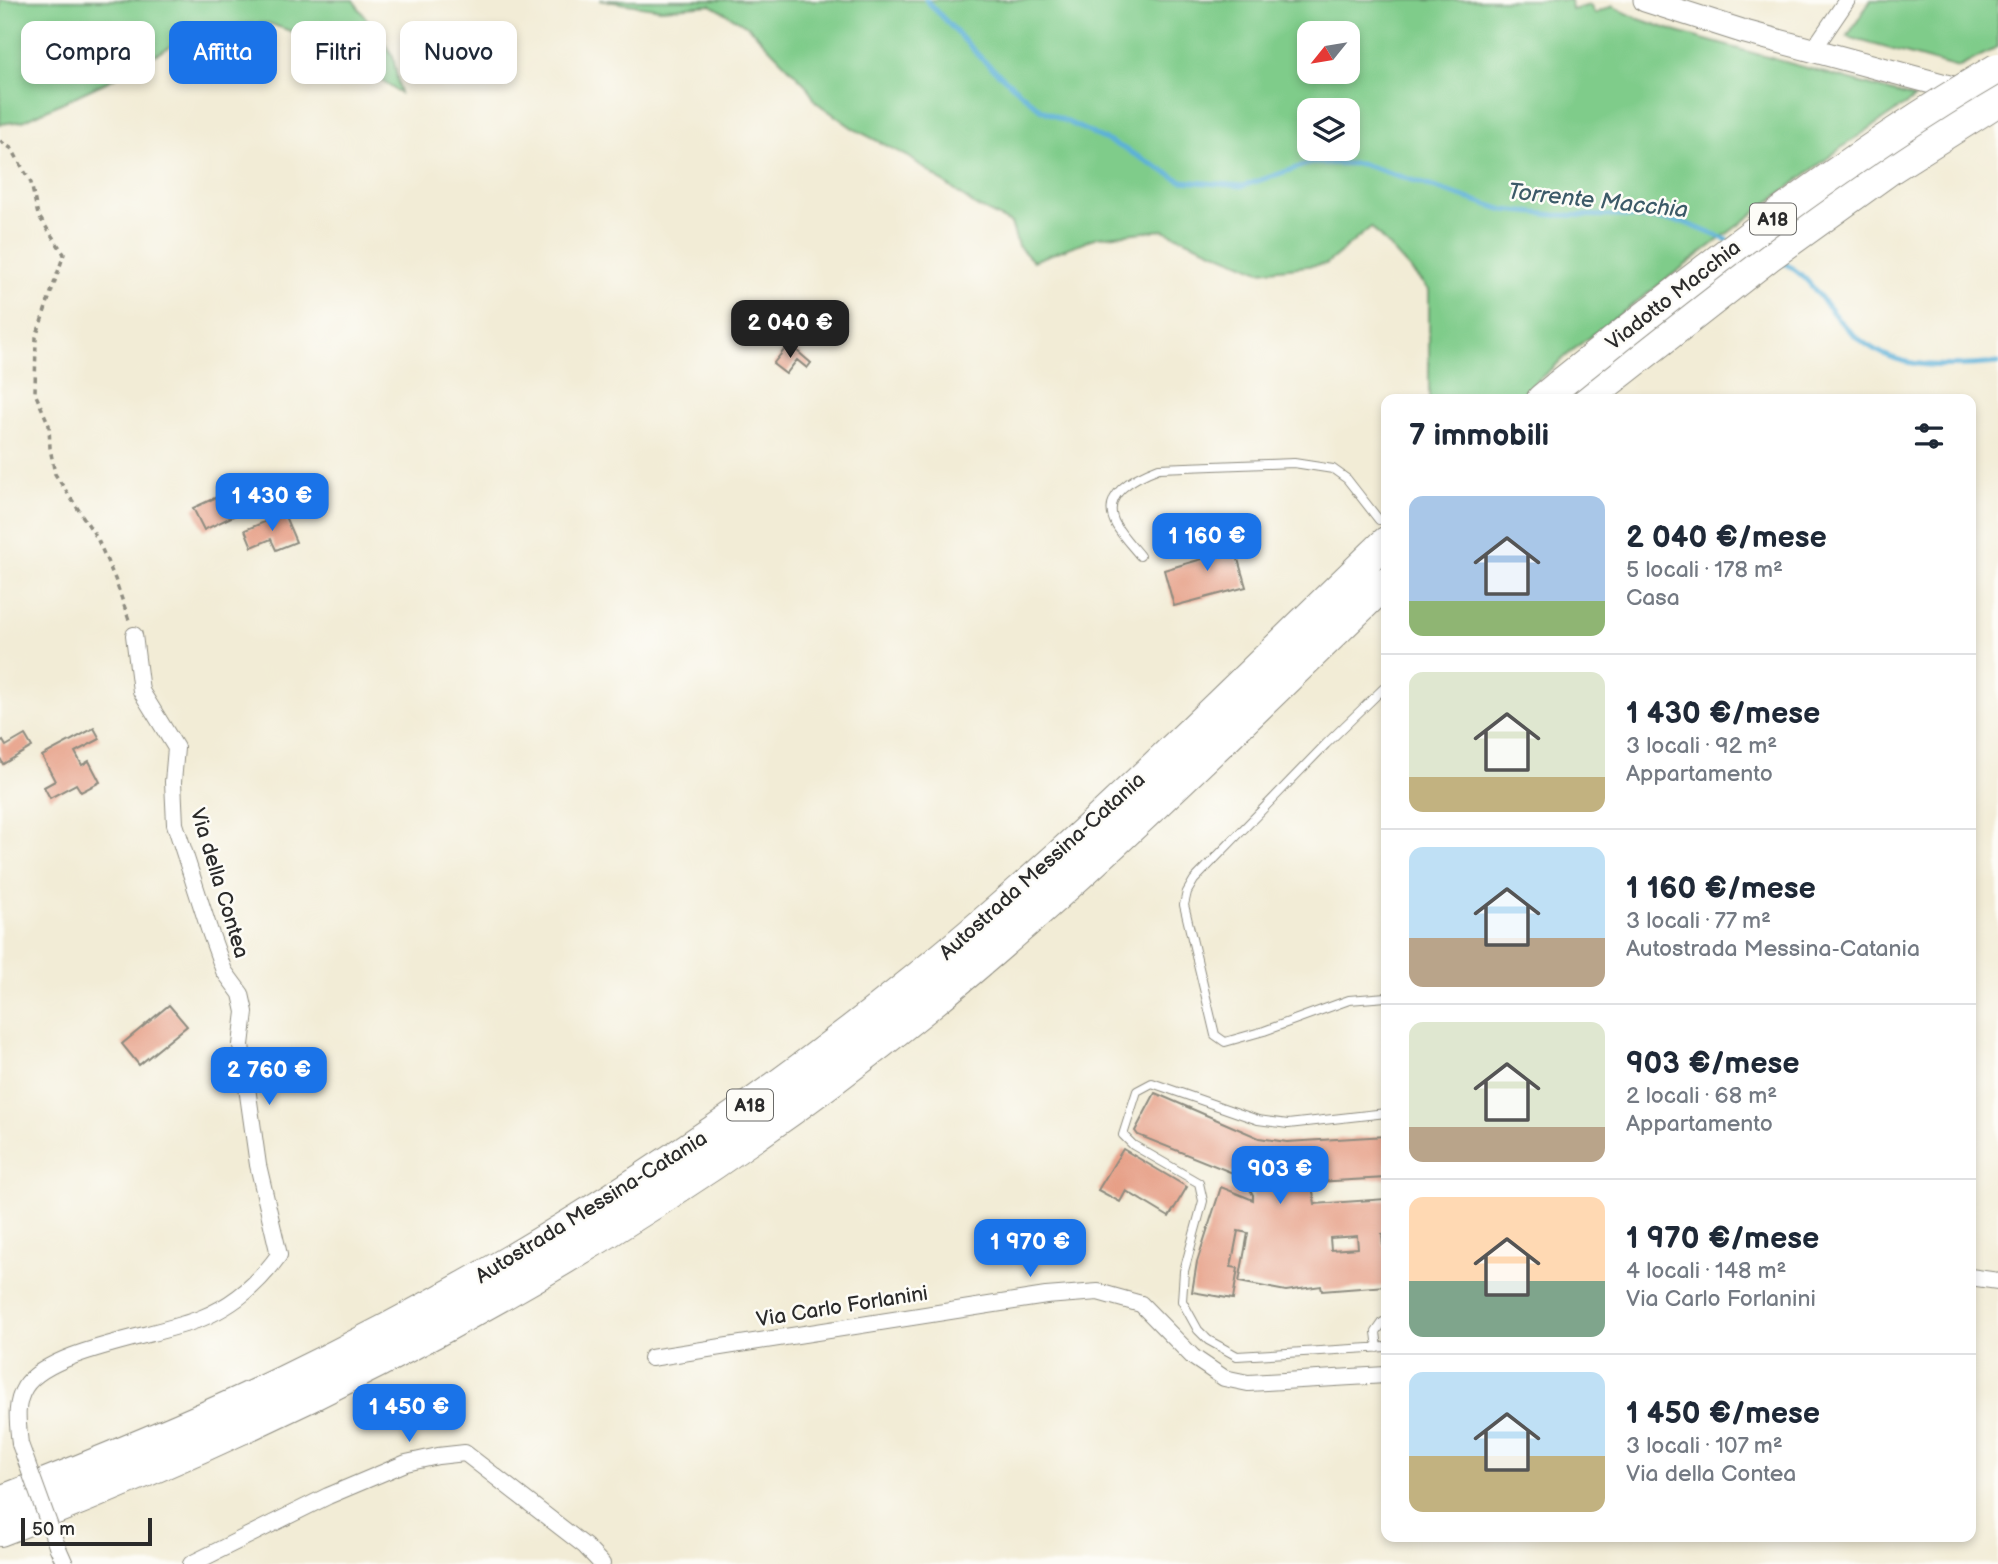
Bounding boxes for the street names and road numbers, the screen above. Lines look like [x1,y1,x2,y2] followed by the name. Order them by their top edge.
[1750,204,1796,234] road number: A18
[1601,235,1746,356] street label: Viadotto Macchia
[934,767,1150,965] street label: Autostrada Messina-Catania
[185,805,254,961] street label: Via della Contea
[727,1090,773,1120] road number: A18
[471,1126,712,1289] street label: Autostrada Messina-Catania
[755,1281,930,1332] street label: Via Carlo Forlanini

